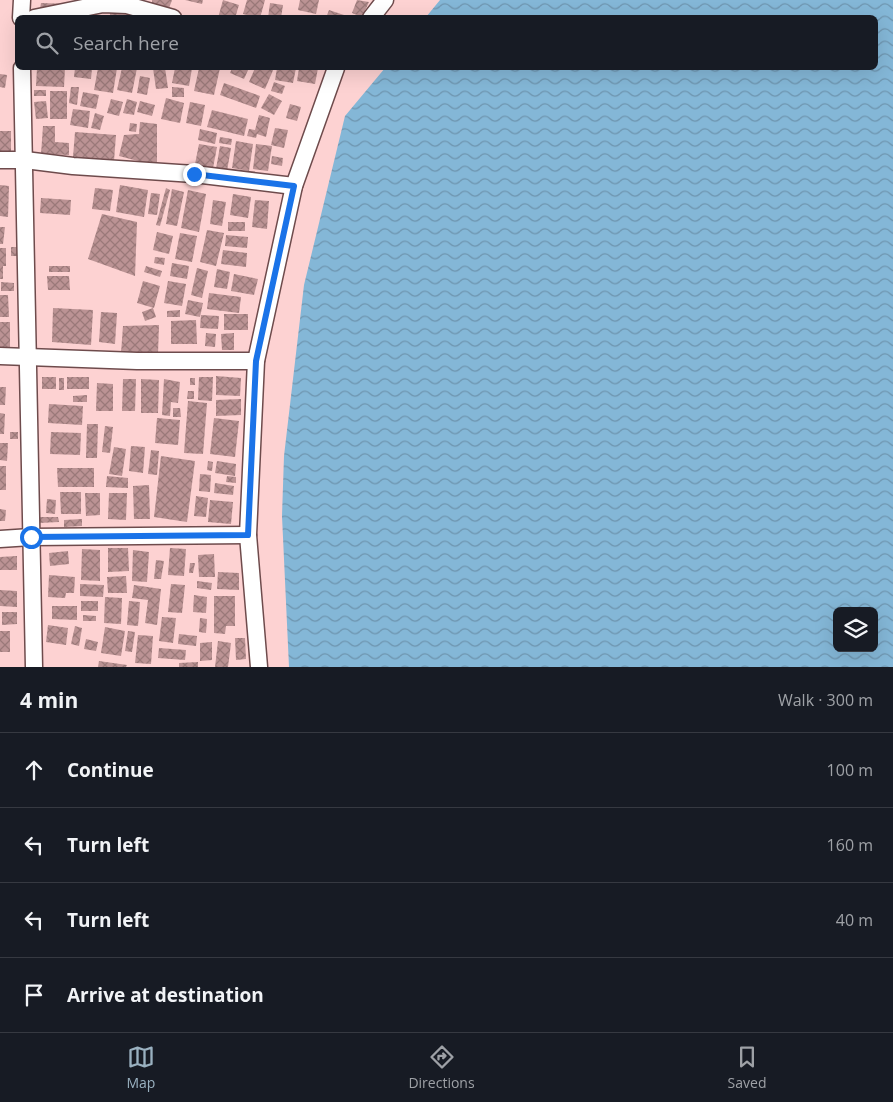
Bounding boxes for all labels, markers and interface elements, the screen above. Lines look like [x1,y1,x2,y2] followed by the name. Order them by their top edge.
[15,15,878,70] search box
[33,29,61,57] icon: search
[73,30,179,56] text: Search here
[183,163,206,186] route end
[20,526,43,549] route start
[833,607,878,652] map controls
[833,607,878,652] button: layers
[20,686,78,714] text: 4 min
[778,689,873,711] text: Walk · 300 m
[20,756,48,784] icon: ahead
[67,757,154,783] text: Continue
[827,759,873,781] text: 100 m
[20,831,48,859] icon: left
[67,832,149,858] text: Turn left
[827,834,873,856] text: 160 m
[20,906,48,934] icon: left
[67,907,149,933] text: Turn left
[836,909,873,931] text: 40 m
[20,981,48,1009] icon: arrive
[67,982,264,1008] text: Arrive at destination
[126,1043,155,1092] tab: Map
[408,1043,475,1092] tab: Directions
[728,1043,766,1092] tab: Saved

